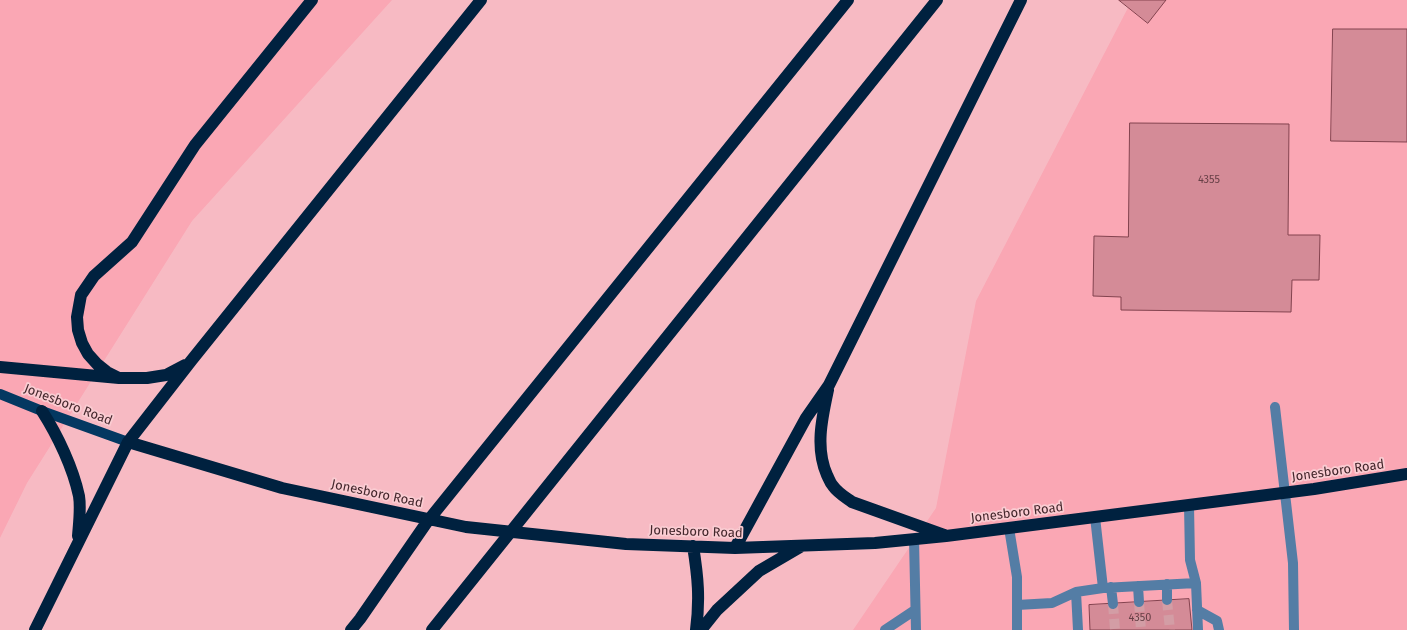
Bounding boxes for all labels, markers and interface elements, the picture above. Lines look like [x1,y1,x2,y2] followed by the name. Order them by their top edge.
[1198,173,1220,187] house number: 4355
[22,381,114,429] street label: Jonesboro Road
[1291,457,1385,485] street label: Jonesboro Road
[330,477,424,511] street label: Jonesboro Road
[970,500,1064,526] street label: Jonesboro Road
[649,523,743,541] street label: Jonesboro Road
[1129,611,1151,625] house number: 4350

